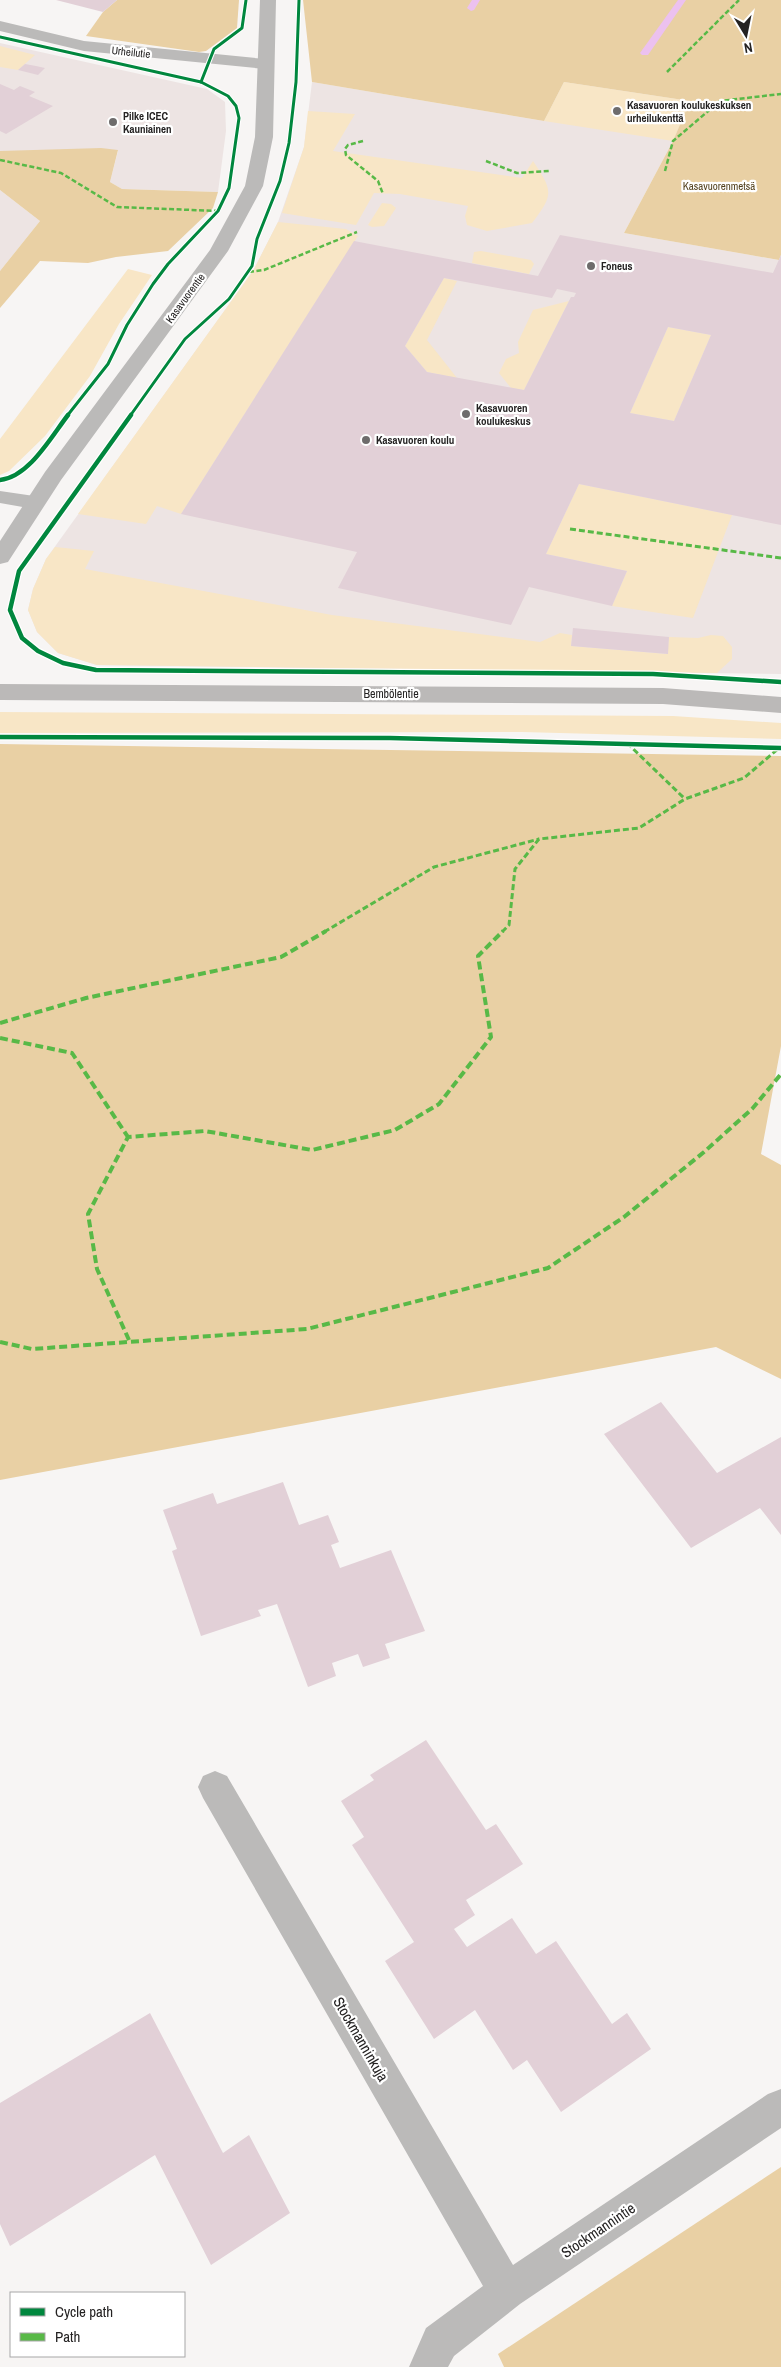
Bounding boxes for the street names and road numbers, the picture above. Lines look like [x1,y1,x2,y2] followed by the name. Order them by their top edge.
[111,43,151,61] street label: Urheilutie
[162,270,208,326] street label: Kasavuorentie
[363,686,419,702] street label: Bembölentie
[328,1993,394,2085] street label: Stockmanninkuja
[557,2197,639,2263] street label: Stockmannintie

